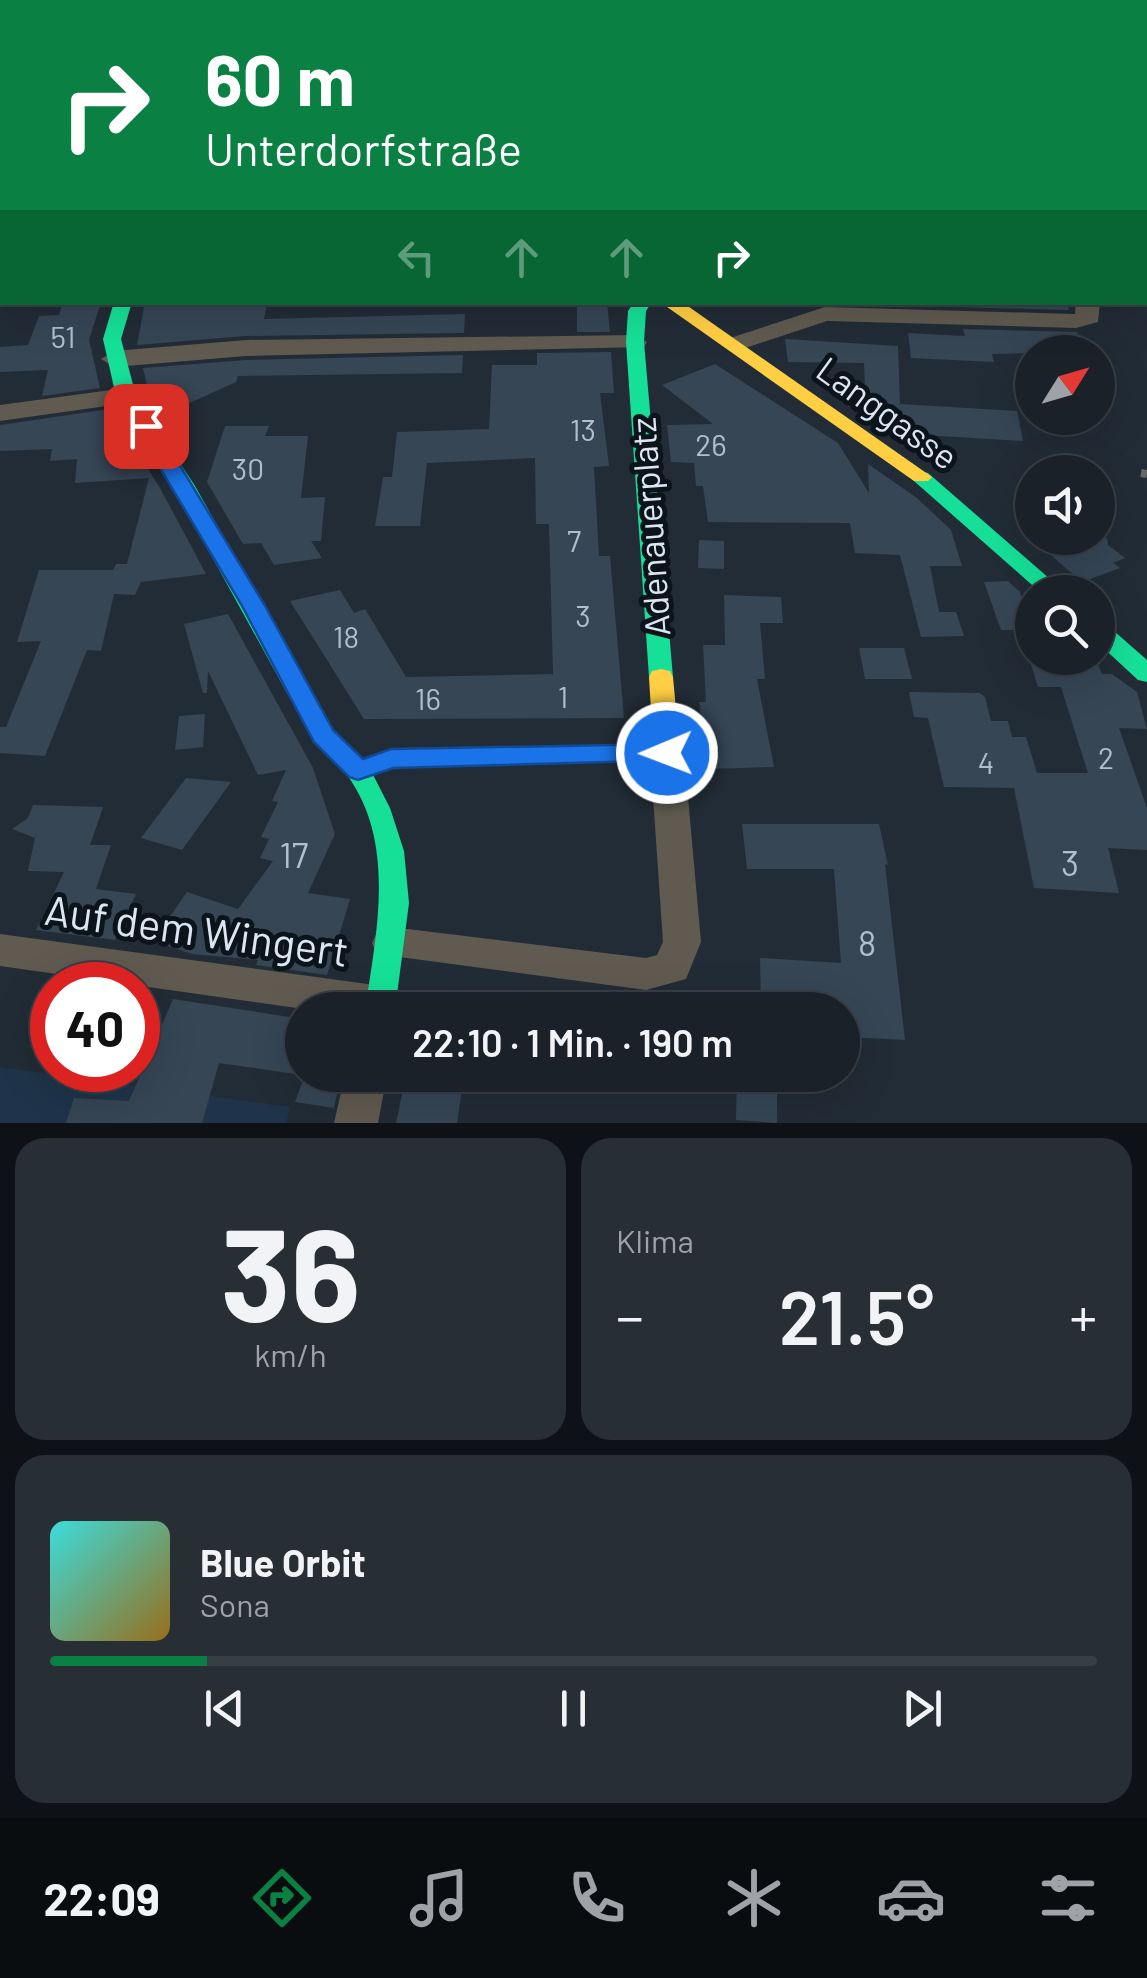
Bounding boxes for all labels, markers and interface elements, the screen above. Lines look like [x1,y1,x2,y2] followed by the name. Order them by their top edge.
[205,36,355,120] text: 60 m
[40,40,170,170] icon: right
[205,121,522,175] text: Unterdorfstraße
[389,230,444,285] icon: left
[494,230,549,285] icon: ahead
[599,230,654,285] icon: ahead
[704,230,759,285] icon: right
[50,318,76,354] house number: 51
[1015,335,1115,435] north arrow
[1015,335,1115,675] map controls
[809,347,967,477] street label: Langgasse
[104,384,189,469] pin
[119,399,174,454] icon: arrive
[570,411,596,447] house number: 13
[620,416,678,638] street label: Adenauerplatz
[695,426,727,462] house number: 26
[232,450,264,486] house number: 30
[1015,455,1115,555] button: sound
[567,522,581,558] house number: 7
[1015,575,1115,675] button: search
[575,597,591,633] house number: 3
[333,618,359,654] house number: 18
[558,678,568,714] house number: 1
[415,680,441,716] house number: 16
[615,701,719,805] position arrow
[1098,739,1114,775] house number: 2
[978,744,994,780] house number: 4
[280,833,308,875] house number: 17
[1061,841,1079,883] house number: 3
[42,883,352,976] street label: Auf dem Wingert
[858,921,876,963] house number: 8
[30,962,160,1092] speed limit sign: 40
[412,1019,733,1065] text: 22:10 · 1 Min. · 190 m
[220,1192,361,1348] text: 36
[616,1221,694,1259] text: Klima
[779,1270,934,1360] text: 21.5°
[616,1282,644,1348] text: −
[1069,1282,1097,1348] text: +
[254,1335,327,1373] text: km/h
[200,1539,366,1585] text: Blue Orbit
[200,1585,270,1623] text: Sona
[197,1681,252,1736] icon: previous
[546,1681,601,1736] icon: pause
[895,1681,950,1736] icon: next
[247,1863,317,1933] icon: directions
[404,1863,474,1933] icon: music
[562,1863,632,1933] icon: phone
[719,1863,789,1933] icon: climate
[876,1863,946,1933] icon: car
[1033,1863,1103,1933] icon: filters
[44,1871,160,1925] text: 22:09

